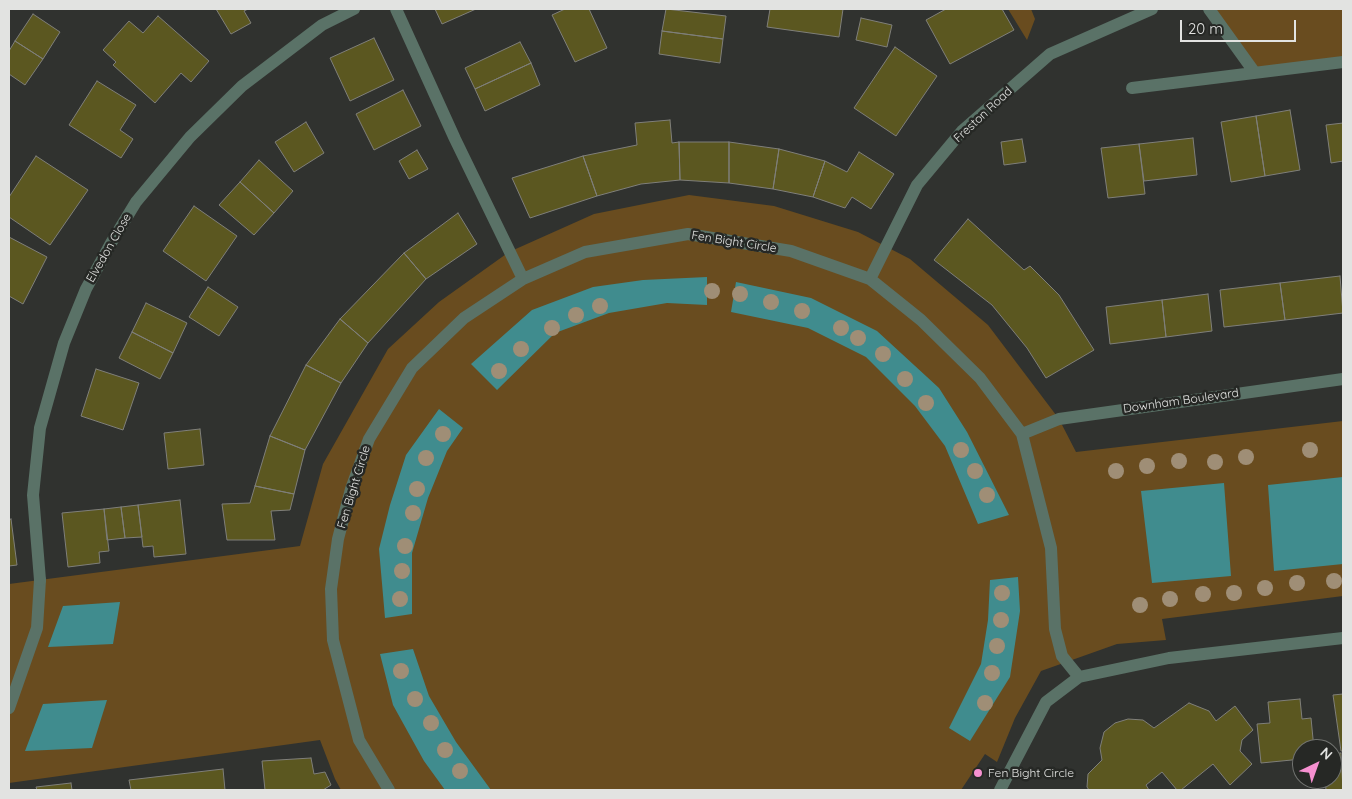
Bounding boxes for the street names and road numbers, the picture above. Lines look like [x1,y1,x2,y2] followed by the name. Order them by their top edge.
[951,84,1015,146] street label: Freston Road
[83,211,135,285] street label: Elvedon Close
[690,228,778,256] street label: Fen Bight Circle
[1122,386,1240,416] street label: Downham Boulevard
[335,444,373,530] street label: Fen Bight Circle

